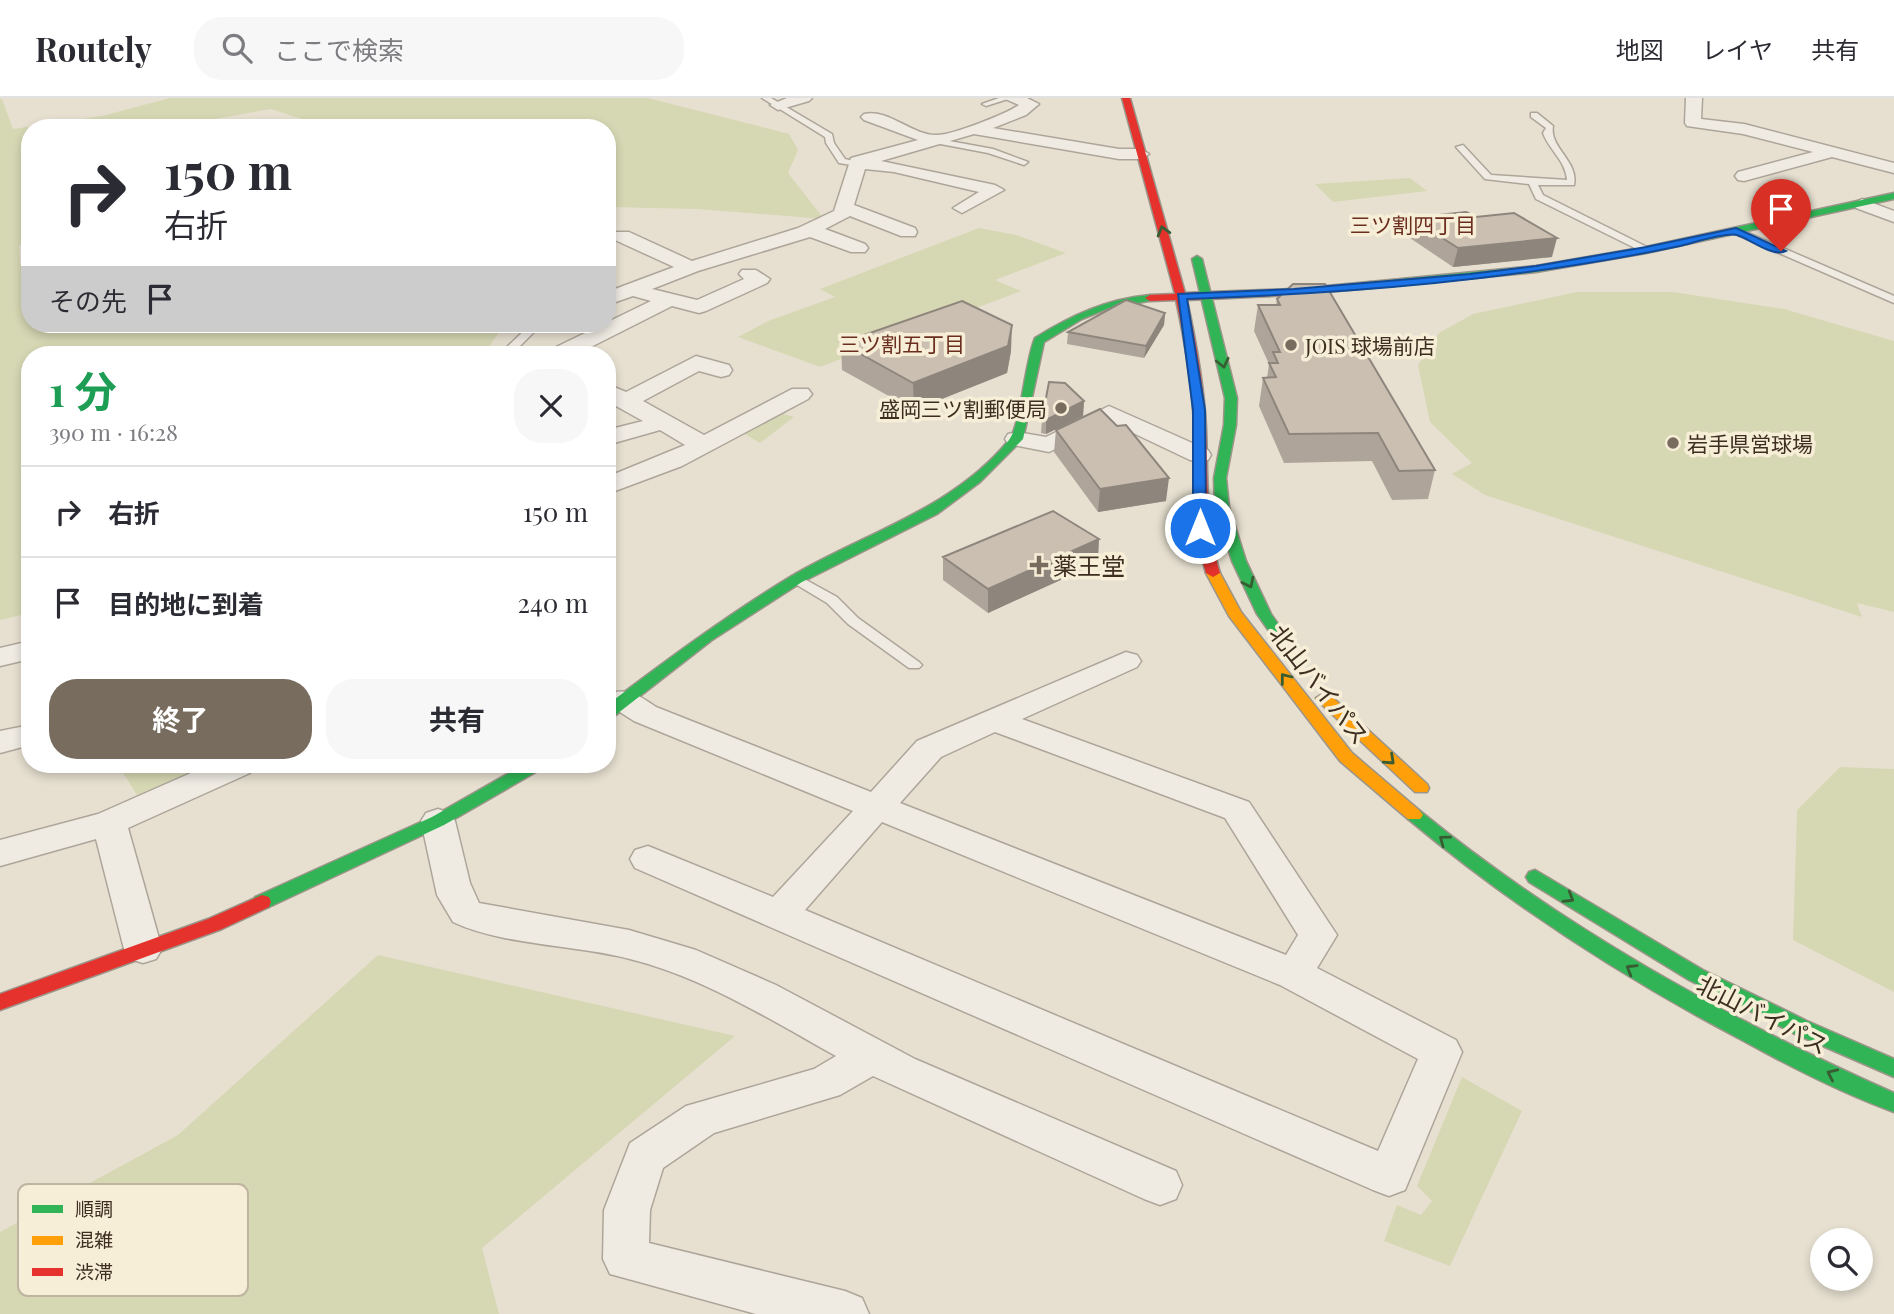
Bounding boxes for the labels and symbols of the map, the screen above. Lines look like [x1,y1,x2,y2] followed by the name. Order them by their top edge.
[1751,179,1811,251] pin
[1350,210,1476,238] district label: 三ツ割四丁目
[1157,225,1171,237] one-way arrow
[839,329,965,357] district label: 三ツ割五丁目
[1304,331,1435,359] place label: JOIS 球場前店
[1283,337,1299,353] marker: JOIS 球場前店
[1214,357,1229,369] one-way arrow
[879,394,1047,422] place label: 盛岡三ツ割郵便局
[1053,400,1069,416] marker: 盛岡三ツ割郵便局
[1687,429,1813,457] place label: 岩手県営球場
[1665,435,1681,451] marker: 岩手県営球場
[1163,491,1237,565] position arrow
[1053,549,1125,581] place label: 薬王堂
[1031,557,1047,573] marker: 薬王堂
[1241,576,1255,588] one-way arrow
[1263,618,1377,750] street label: 北山バイパス
[1280,674,1293,686] one-way arrow
[1382,751,1395,764] one-way arrow
[1439,835,1451,848] one-way arrow
[1562,890,1575,903] one-way arrow
[1625,964,1638,977] one-way arrow
[1692,967,1834,1061] street label: 北山バイパス
[1827,1068,1839,1082] one-way arrow
[18,1184,248,1296] legend
[75,1195,113,1221] text: 順調
[75,1226,113,1252] text: 混雑
[75,1258,113,1284] text: 渋滞

